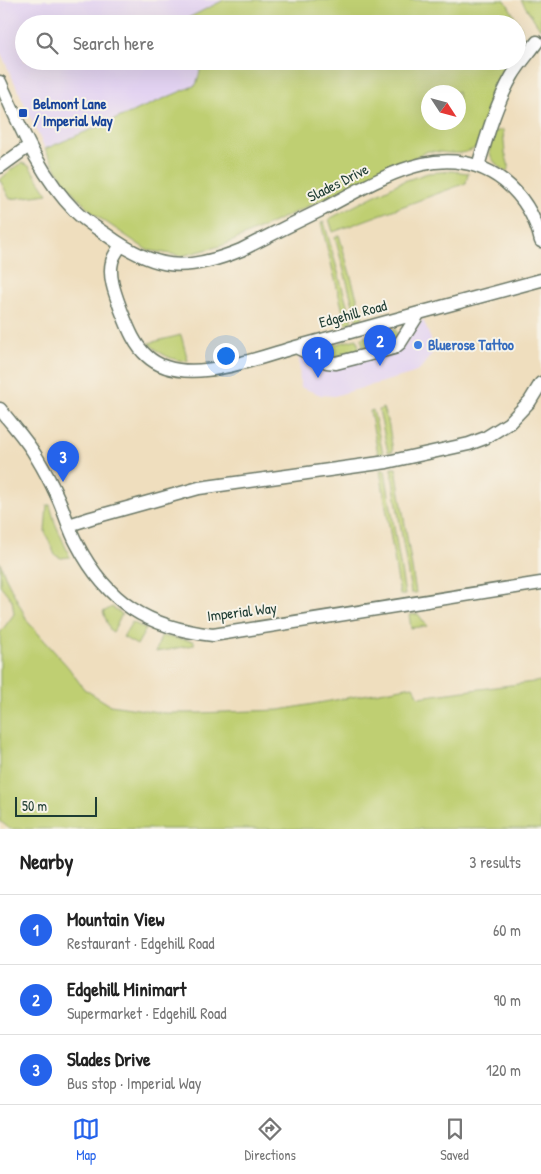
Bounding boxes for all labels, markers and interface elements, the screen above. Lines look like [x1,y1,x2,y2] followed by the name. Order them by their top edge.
[15,15,526,70] search box
[33,29,61,57] icon: search
[73,30,154,56] text: Search here
[421,85,466,130] north arrow
[33,93,113,132] place label: Belmont Lane / Imperial Way
[17,107,29,119] marker: Belmont Lane / Imperial Way
[304,158,372,207] street label: Slades Drive
[317,294,389,333] street label: Edgehill Road
[364,325,396,366] pin: 2
[428,334,514,355] place label: Bluerose Tattoo
[302,337,334,378] pin: 1
[412,339,424,351] marker: Bluerose Tattoo
[213,343,239,369] your location
[47,441,79,482] pin: 3
[206,597,278,626] street label: Imperial Way
[15,794,98,817] scale bar
[22,796,47,815] text: 50 m
[20,847,73,876] text: Nearby
[469,851,521,873] text: 3 results
[67,906,165,932] text: Mountain View
[33,919,39,941] text: 1
[493,919,521,941] text: 60 m
[67,932,215,954] text: Restaurant · Edgehill Road
[67,976,186,1002] text: Edgehill Minimart
[32,989,40,1011] text: 2
[493,989,521,1011] text: 90 m
[67,1002,226,1024] text: Supermarket · Edgehill Road
[67,1046,151,1072] text: Slades Drive
[32,1059,40,1081] text: 3
[486,1059,521,1081] text: 120 m
[67,1072,202,1094] text: Bus stop · Imperial Way
[72,1115,100,1164] tab: Map
[244,1115,296,1164] tab: Directions
[440,1115,469,1164] tab: Saved

